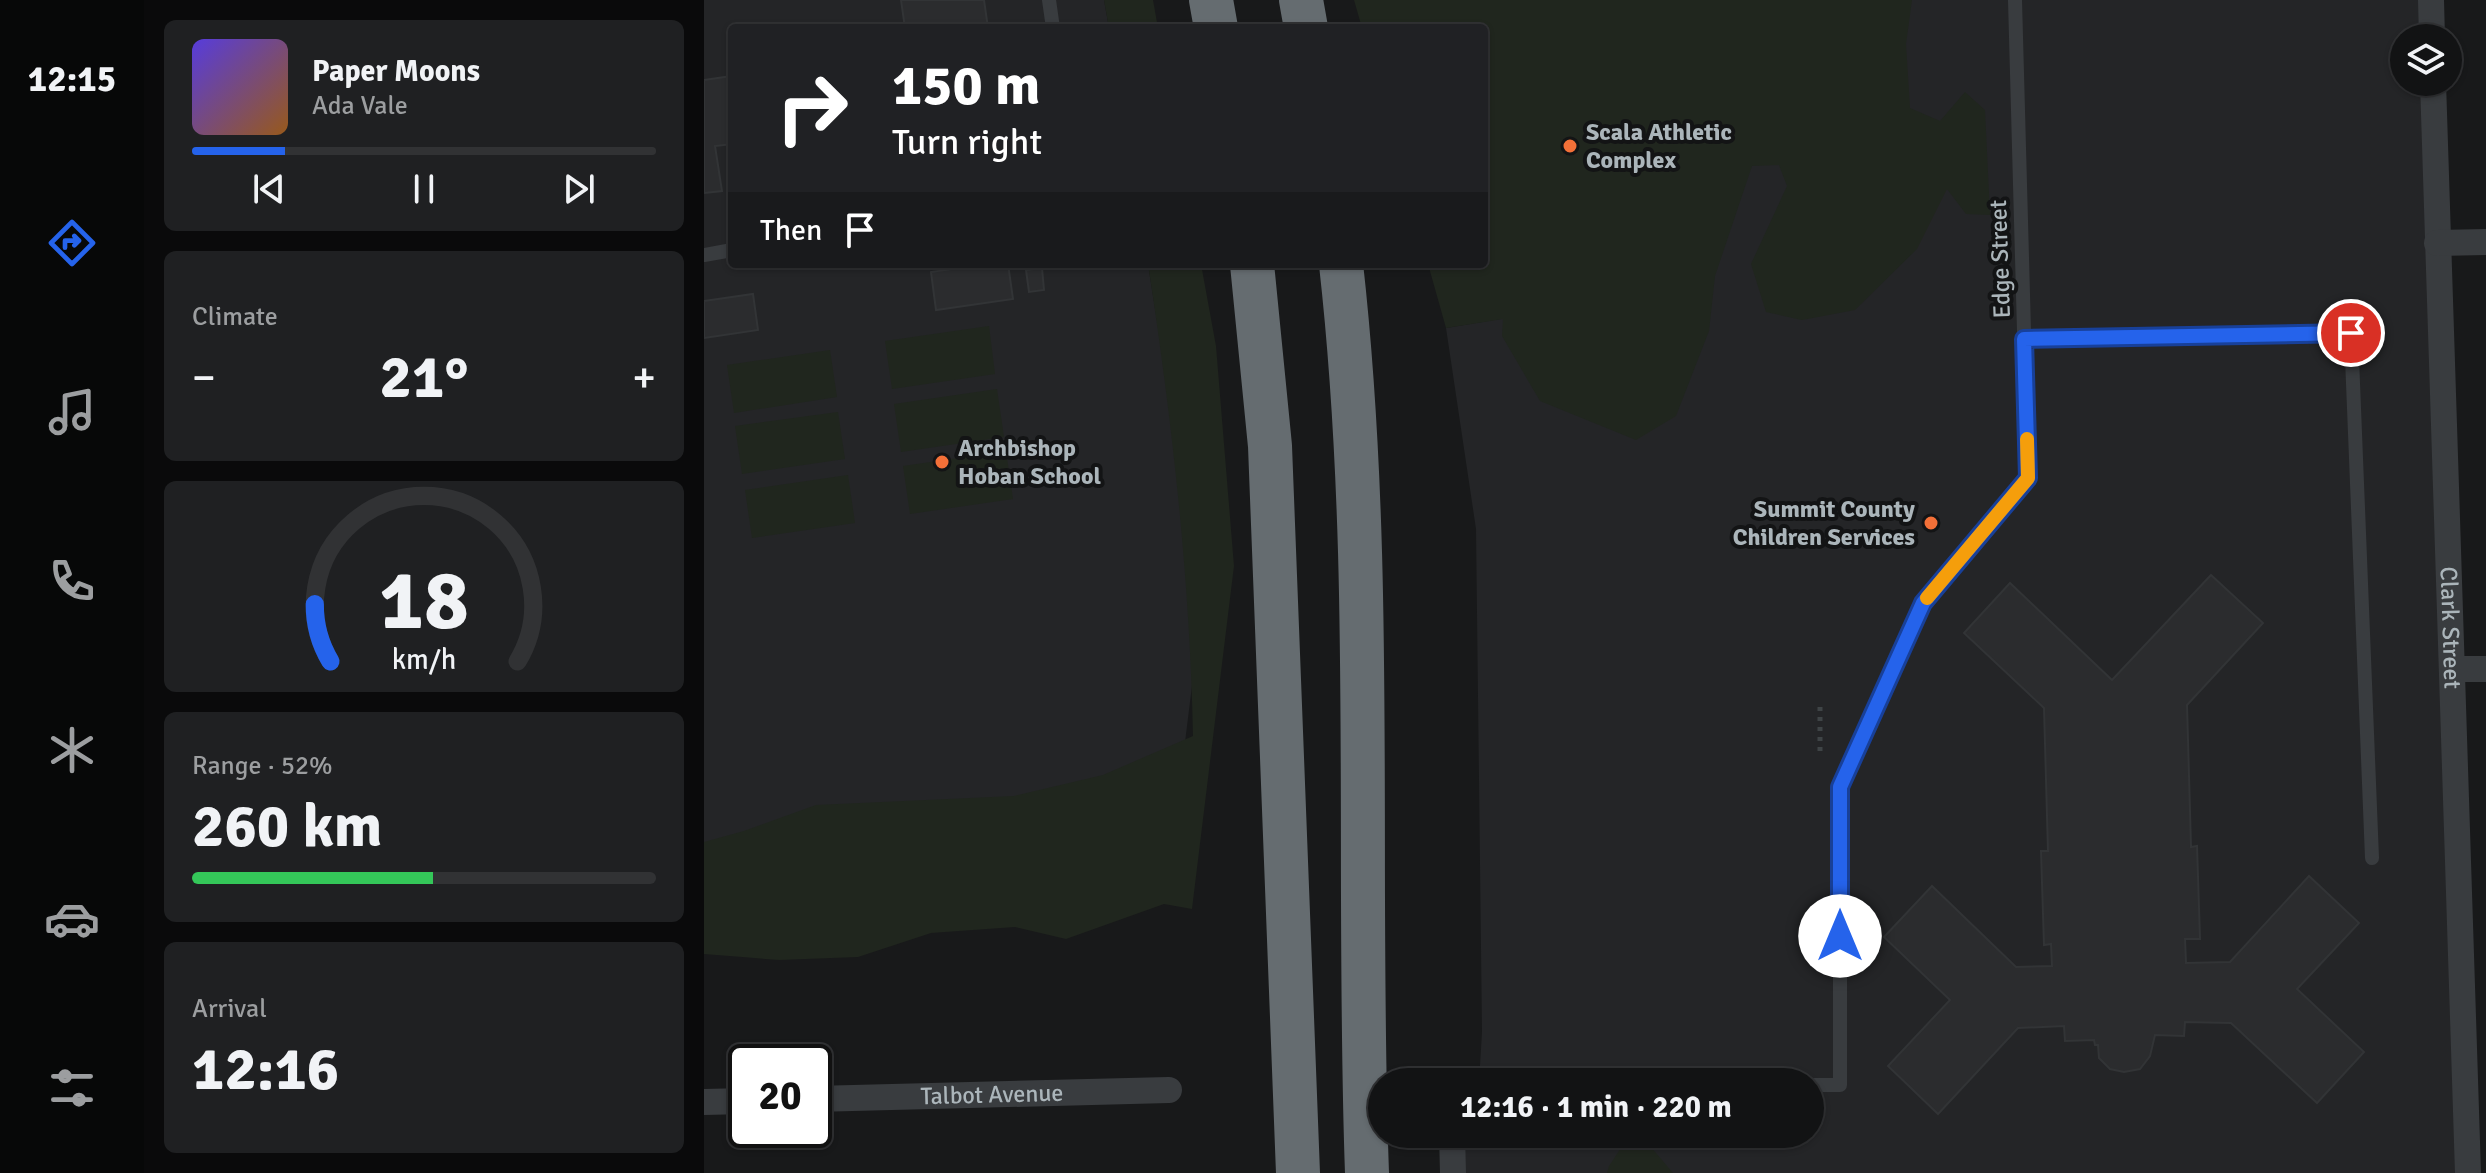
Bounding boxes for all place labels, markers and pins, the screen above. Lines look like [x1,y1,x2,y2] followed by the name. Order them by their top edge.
[1586,117,1732,175] place label: Scala Athletic Complex
[1561,137,1579,155] marker: Scala Athletic Complex
[2317,299,2385,367] pin
[958,433,1101,491] place label: Archbishop Hoban School
[933,453,951,471] marker: Archbishop Hoban School
[1733,494,1915,552] place label: Summit County Children Services
[1922,514,1940,532] marker: Summit County Children Services

